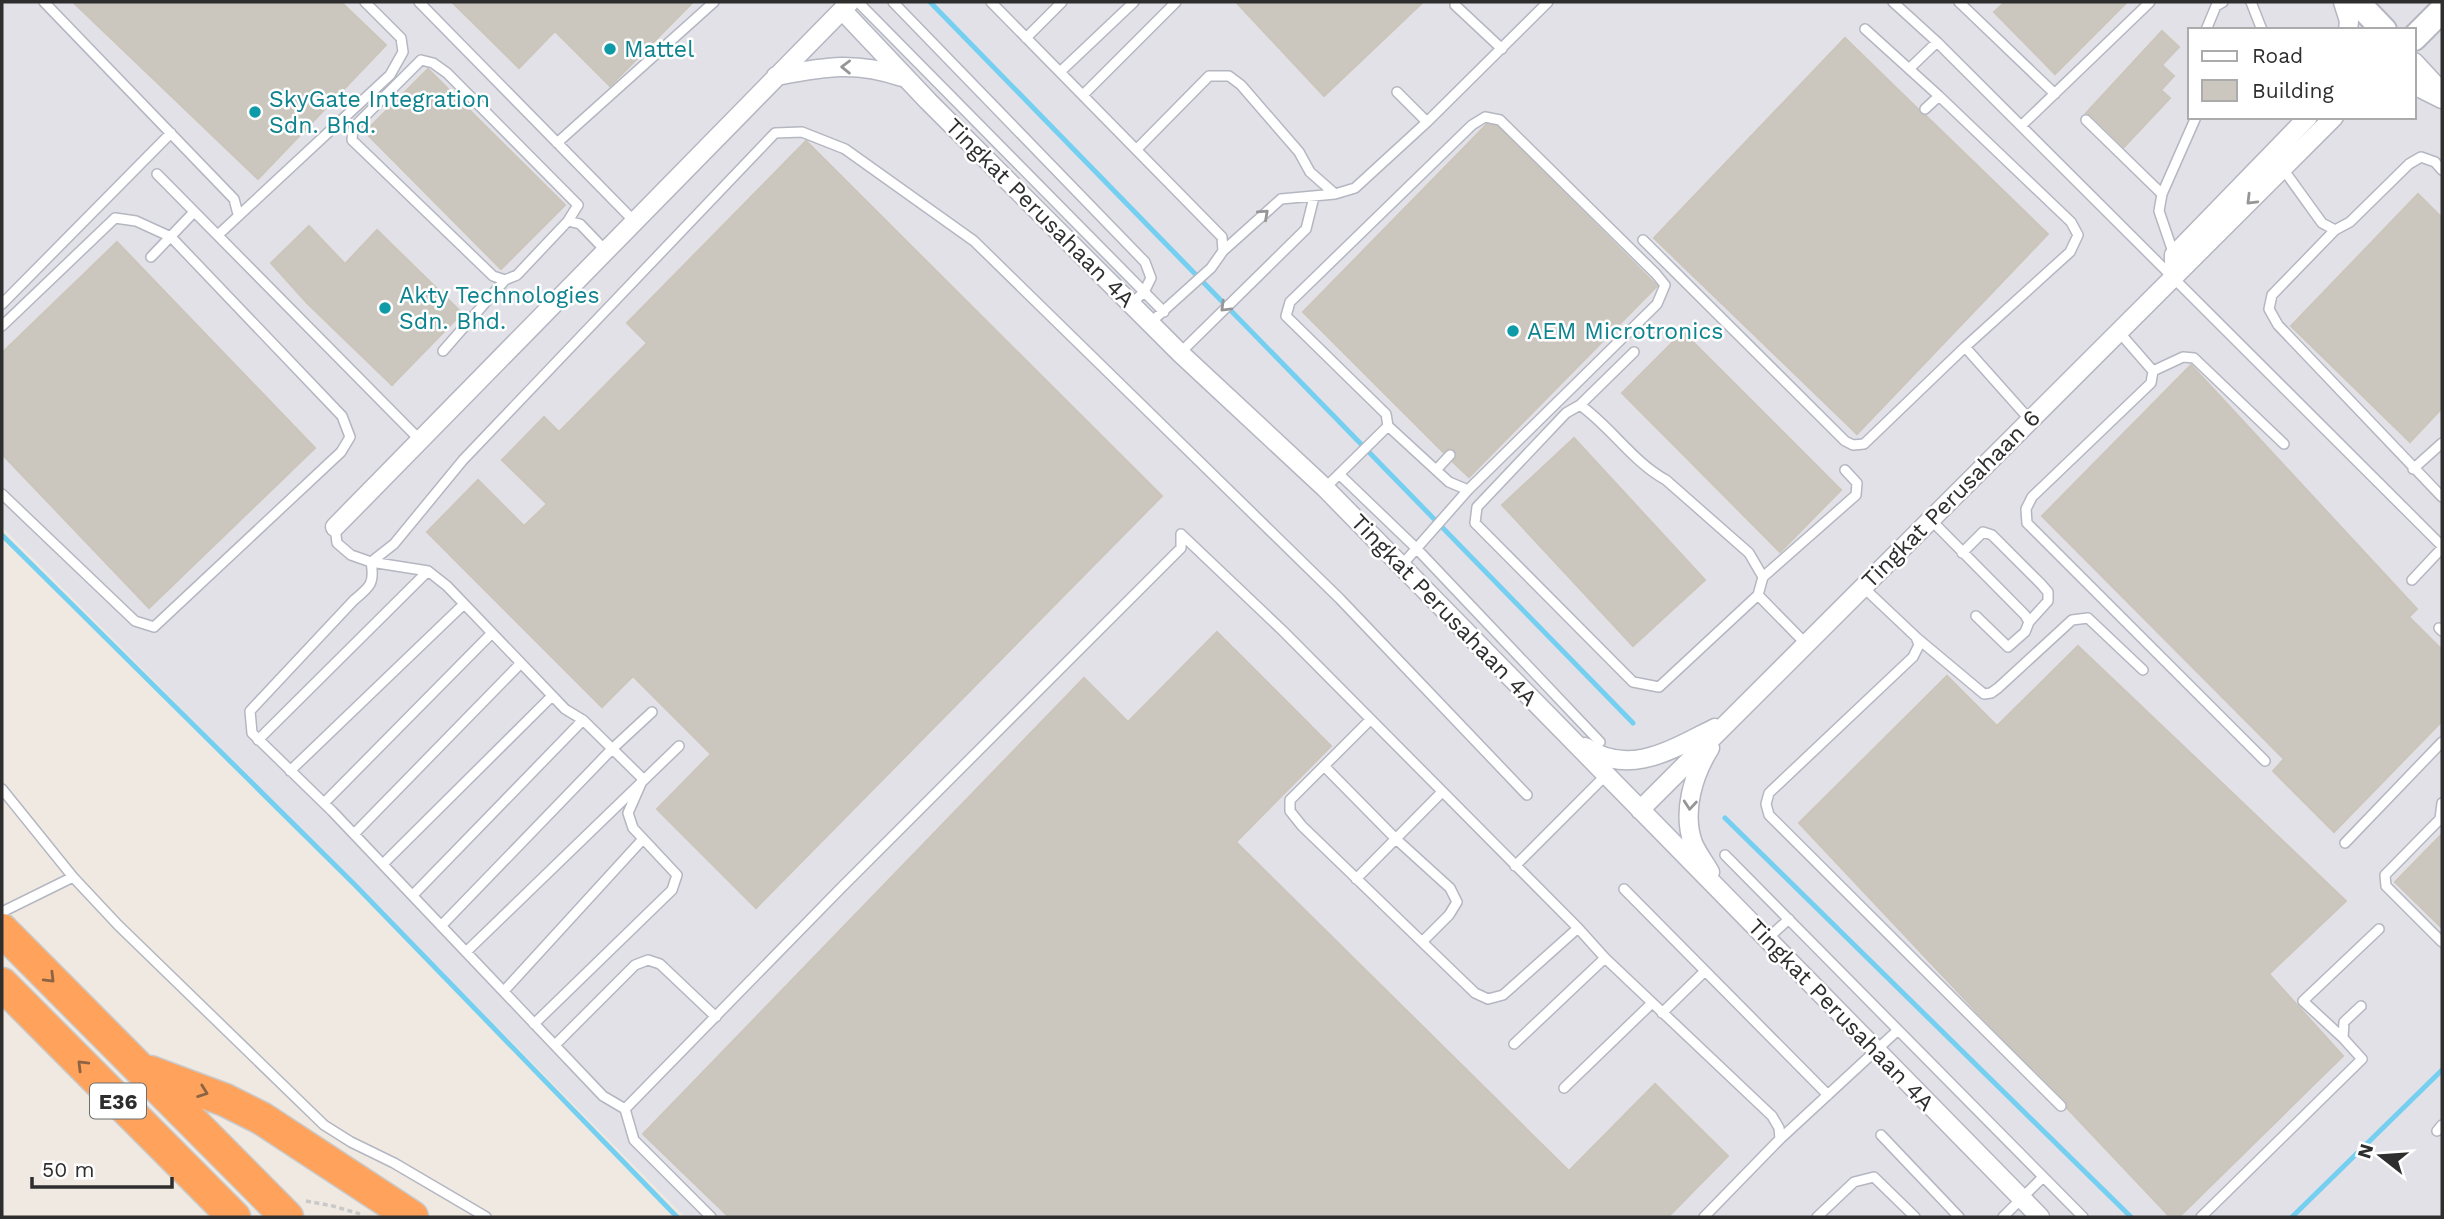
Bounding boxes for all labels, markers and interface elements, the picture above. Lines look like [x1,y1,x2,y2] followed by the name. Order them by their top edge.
[2188,28,2416,119] legend
[624,36,694,63] place label: Mattel
[602,41,618,57] marker: Mattel
[2252,43,2303,68] text: Road
[840,59,851,75] one-way arrow
[2252,78,2334,103] text: Building
[269,86,490,139] place label: SkyGate Integration Sdn. Bhd.
[247,104,263,120] marker: SkyGate Integration Sdn. Bhd.
[940,113,1140,313] street label: Tingkat Perusahaan 4A
[2247,192,2260,205] one-way arrow
[1256,210,1269,223] one-way arrow
[399,282,600,335] place label: Akty Technologies Sdn. Bhd.
[1220,299,1233,312] one-way arrow
[377,300,393,316] marker: Akty Technologies Sdn. Bhd.
[1527,318,1723,345] place label: AEM Microtronics
[1505,323,1521,339] marker: AEM Microtronics
[1856,404,2046,594] street label: Tingkat Perusahaan 6
[1345,508,1543,712] street label: Tingkat Perusahaan 4A
[1683,800,1698,811] one-way arrow
[1742,913,1940,1117] street label: Tingkat Perusahaan 4A
[41,970,54,983] one-way arrow
[78,1061,90,1073] one-way arrow
[90,1084,146,1118] road number: E36
[196,1084,208,1098] one-way arrow
[2346,1121,2416,1191] north arrow
[2352,1141,2378,1161] text: N
[32,1146,172,1190] scale bar
[42,1157,94,1182] text: 50 m

